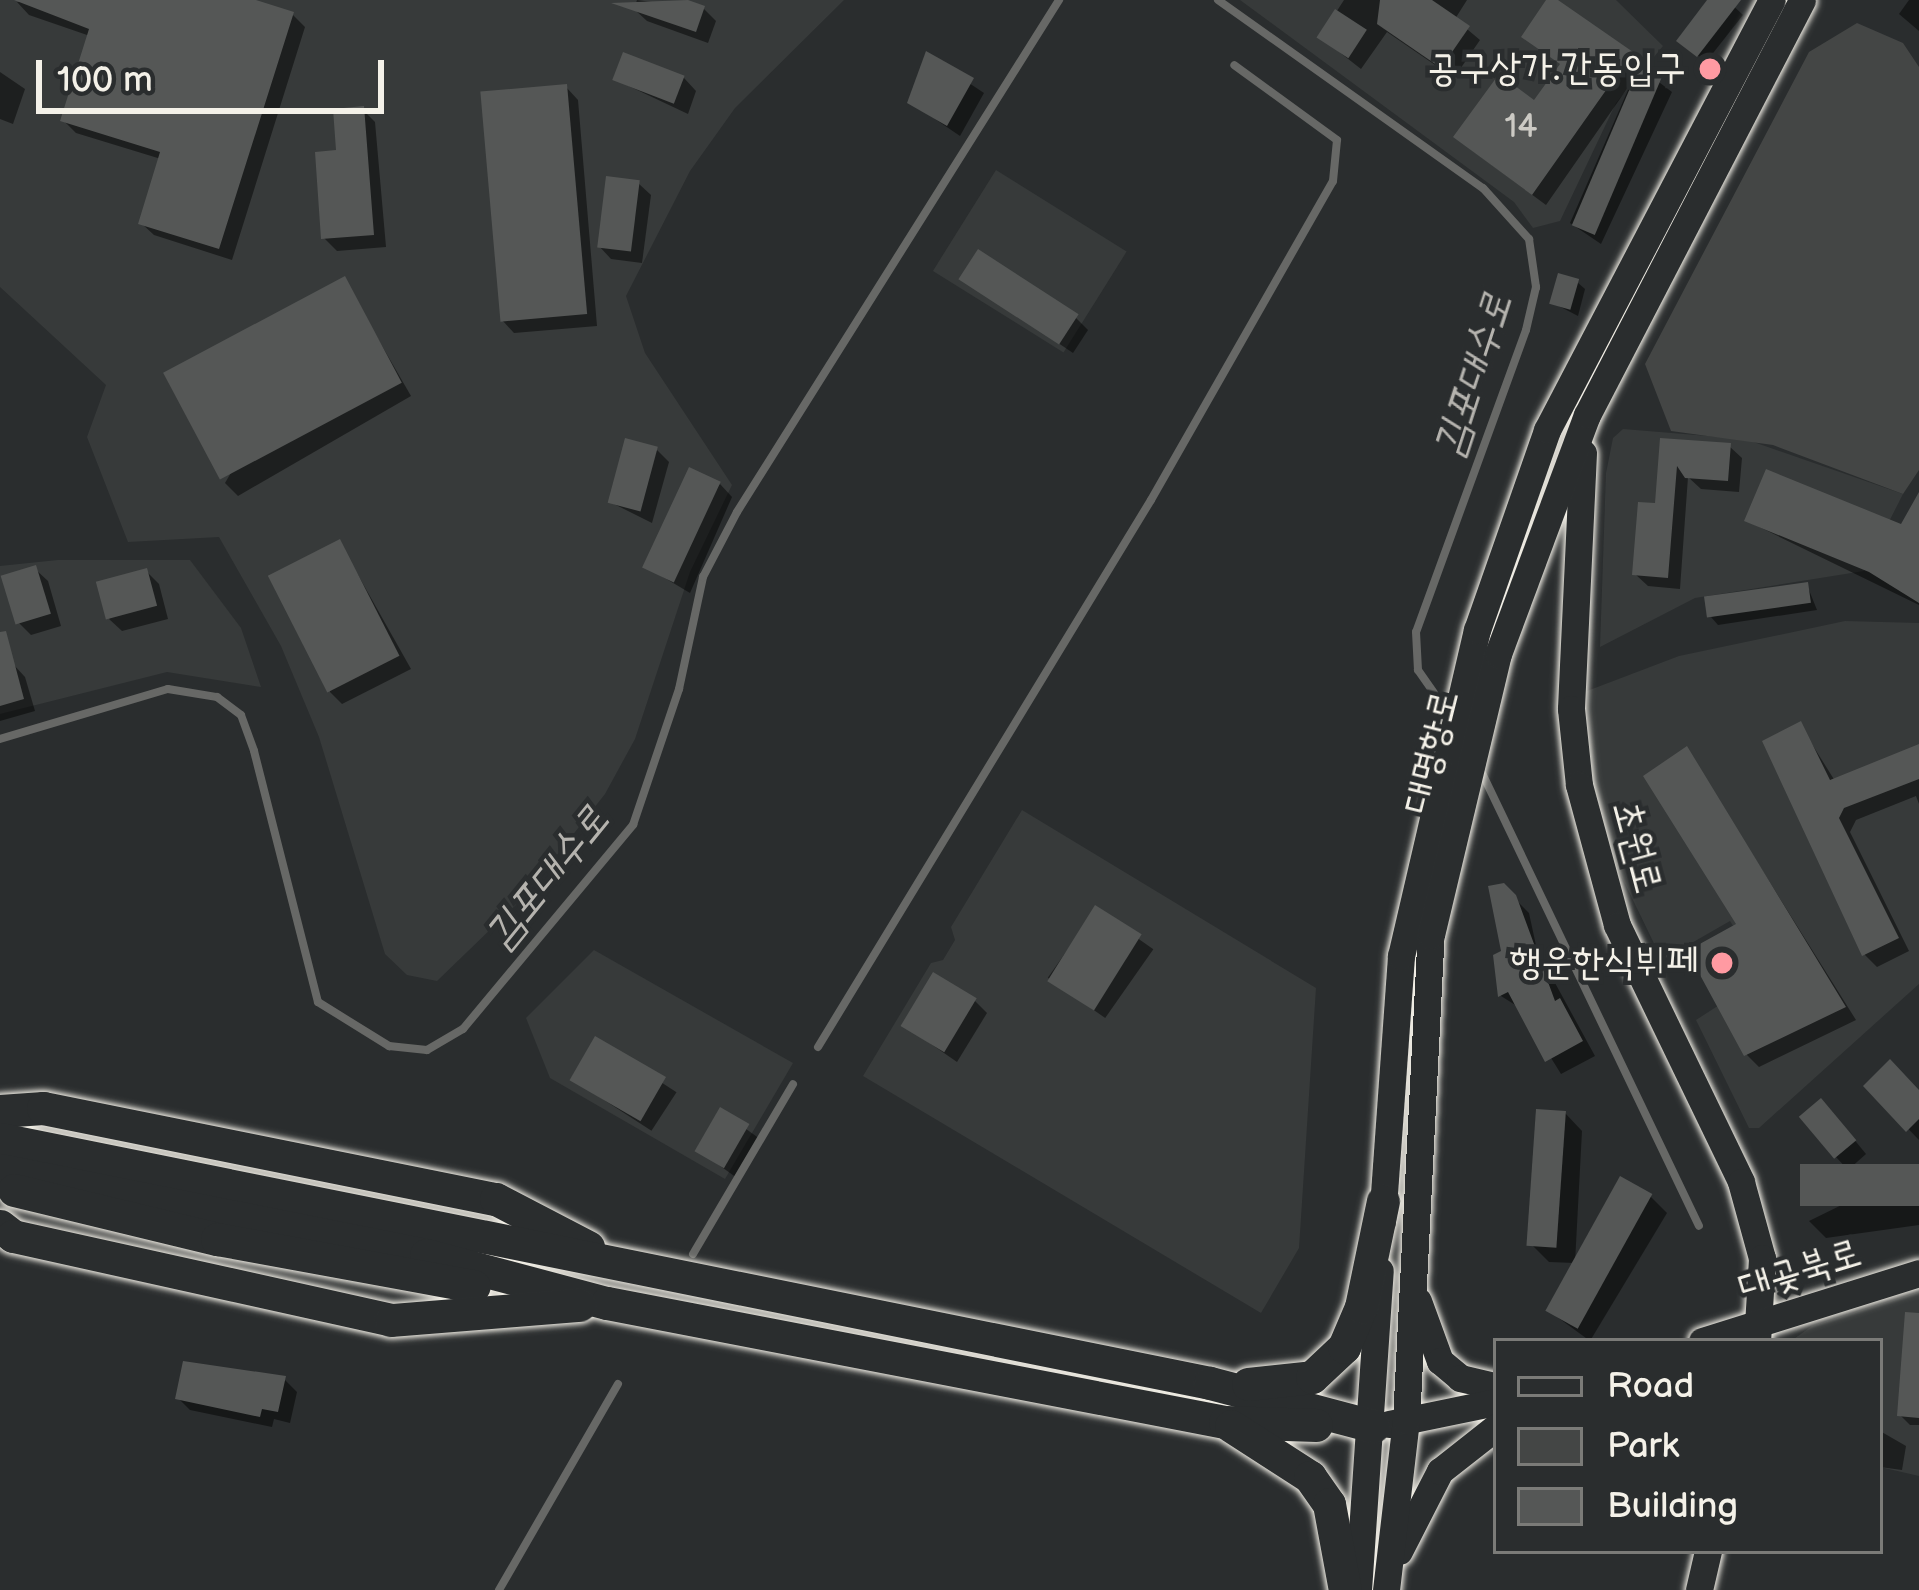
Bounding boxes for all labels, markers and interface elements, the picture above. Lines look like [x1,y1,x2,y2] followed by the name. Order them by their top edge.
[42,36,390,110] scale bar
[1427,46,1686,92] place label: 공구상가.간동입구
[1697,56,1723,82] marker: 공구상가.간동입구
[57,59,153,102] text: 100 m
[1505,108,1537,148] house number: 14
[1424,287,1524,463] water label: 김포대수로
[1394,685,1470,819] street label: 대명항로
[1601,795,1671,899] street label: 초원로
[475,796,621,960] water label: 김포대수로
[1510,940,1698,986] place label: 행운한식뷔페
[1709,950,1735,976] marker: 행운한식뷔페
[1733,1230,1867,1312] street label: 대곶북로
[1493,1338,1883,1554] legend
[1607,1365,1694,1408] text: Road
[1607,1425,1679,1468] text: Park
[1607,1485,1738,1528] text: Building

